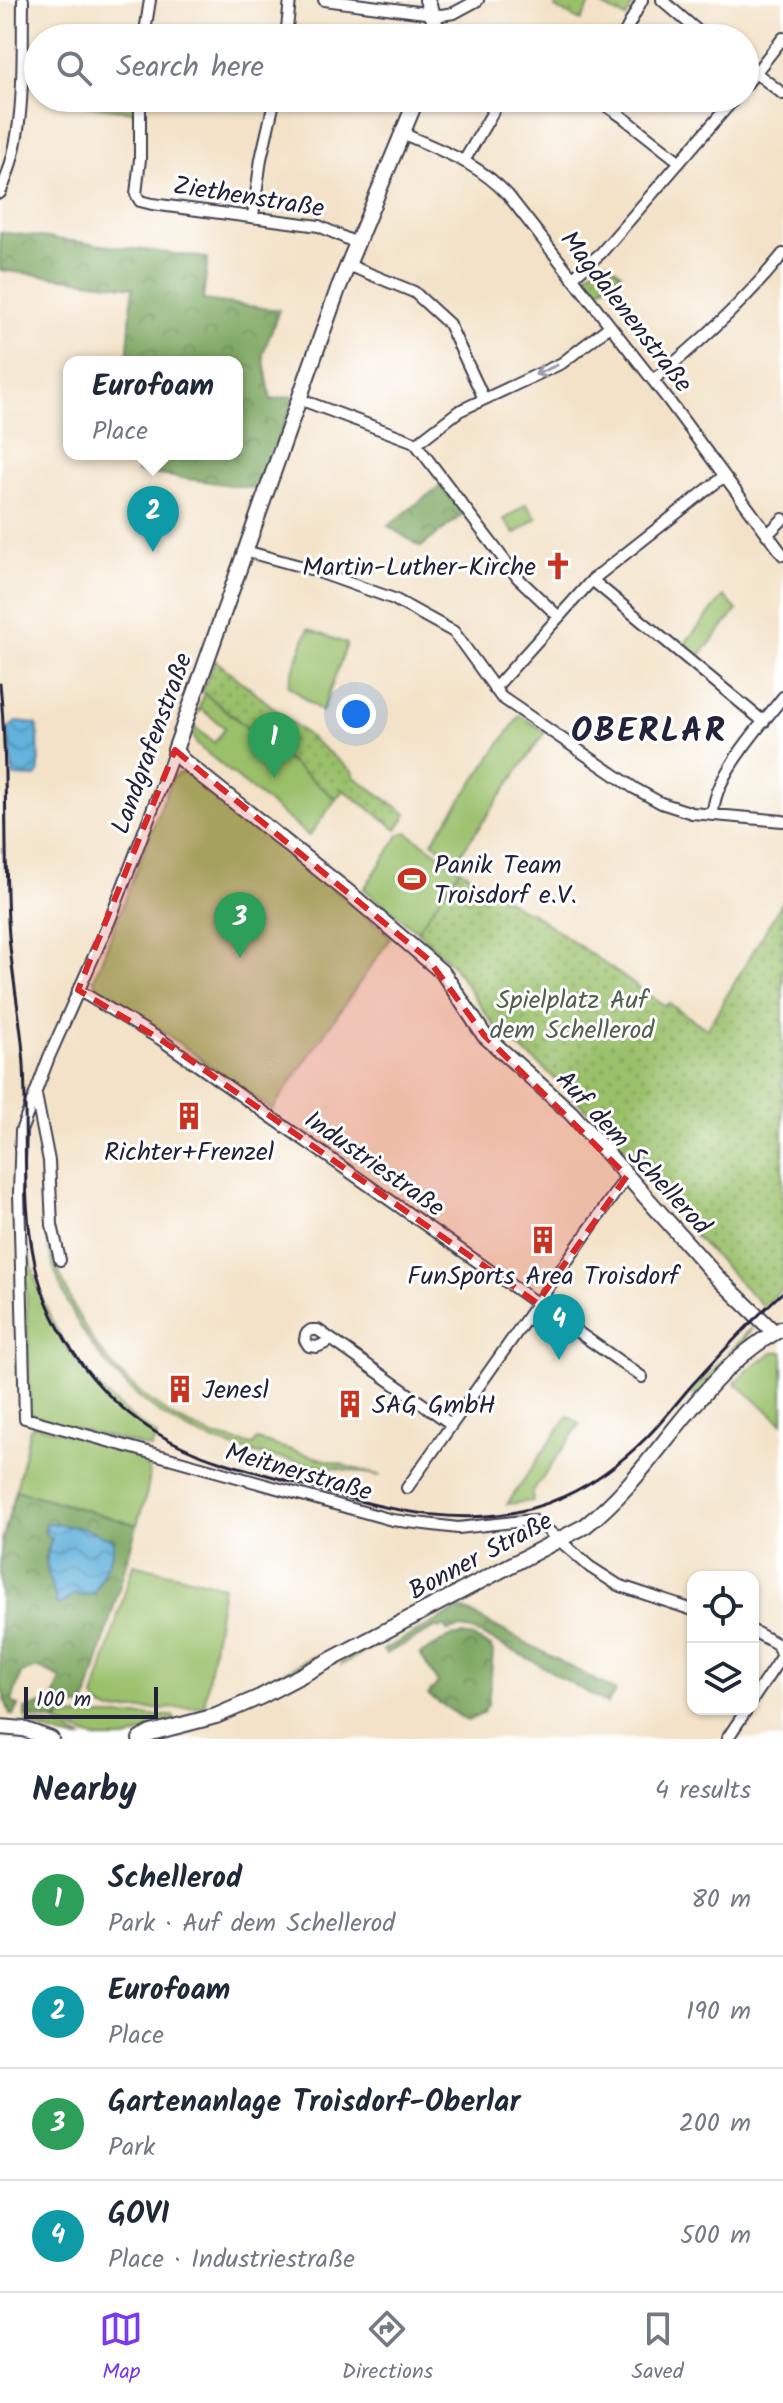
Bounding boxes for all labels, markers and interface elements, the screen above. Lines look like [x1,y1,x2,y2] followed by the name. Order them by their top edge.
[24,24,759,112] search box
[116,44,264,92] text: Search here
[52,46,96,90] icon: search
[170,165,328,231] street label: Ziethenstraße
[548,222,703,403] street label: Magdalenenstraße
[63,356,243,460] popup
[92,363,214,411] text: Eurofoam
[535,364,559,379] one-way arrow
[92,411,148,453] text: Place
[127,486,179,552] pin: 2
[302,547,536,589] place label: Martin-Luther-Kirche
[543,551,573,581] church icon: Martin-Luther-Kirche
[101,647,205,840] street label: Landgrafenstraße
[336,694,376,734] your location
[571,705,727,759] district label: OBERLAR
[248,712,300,778] pin: 1
[434,845,577,917] place label: Panik Team Troisdorf e.V.
[397,864,427,894] sports icon: Panik Team Troisdorf e.V.
[214,892,266,958] pin: 3
[490,980,655,1052] park label: Spielplatz Auf dem Schellerod
[545,1061,721,1246] street label: Auf dem Schellerod
[295,1100,453,1229] street label: Industriestraße
[174,1101,204,1131] building icon: Richter+Frenzel
[104,1132,274,1174] place label: Richter+Frenzel
[528,1225,558,1255] building icon: FunSports Area Troisdorf
[407,1256,681,1298] place label: FunSports Area Troisdorf
[533,1294,585,1360] pin: 4
[202,1370,269,1412] place label: Jenesl
[165,1374,195,1404] building icon: Jenesl
[372,1385,496,1427] place label: SAG GmbH
[335,1389,365,1419] building icon: SAG GmbH
[220,1432,377,1514] street label: Meitnerstraße
[401,1501,561,1612] street label: Bonner Straße
[687,1571,759,1715] map controls
[687,1571,759,1643] button: locate
[687,1643,759,1715] button: layers
[24,1683,158,1719] scale bar
[36,1683,91,1718] text: 100 m
[32,1764,137,1818] text: Nearby
[655,1770,751,1812] text: 4 results
[108,1855,242,1903] text: Schellerod
[54,1879,62,1921] text: 1
[691,1879,751,1921] text: 80 m
[108,1903,395,1945] text: Park · Auf dem Schellerod
[108,1967,230,2015] text: Eurofoam
[50,1991,66,2033] text: 2
[686,1991,751,2033] text: 190 m
[108,2015,164,2057] text: Place
[108,2079,520,2127] text: Gartenanlage Troisdorf-Oberlar
[51,2103,65,2145] text: 3
[679,2103,751,2145] text: 200 m
[108,2127,155,2169] text: Park
[108,2191,170,2239] text: GOVI
[51,2215,65,2257] text: 4
[680,2215,751,2257] text: 500 m
[108,2239,355,2281] text: Place · Industriestraße
[99,2307,143,2390] tab: Map
[342,2307,433,2390] tab: Directions
[632,2307,684,2390] tab: Saved

